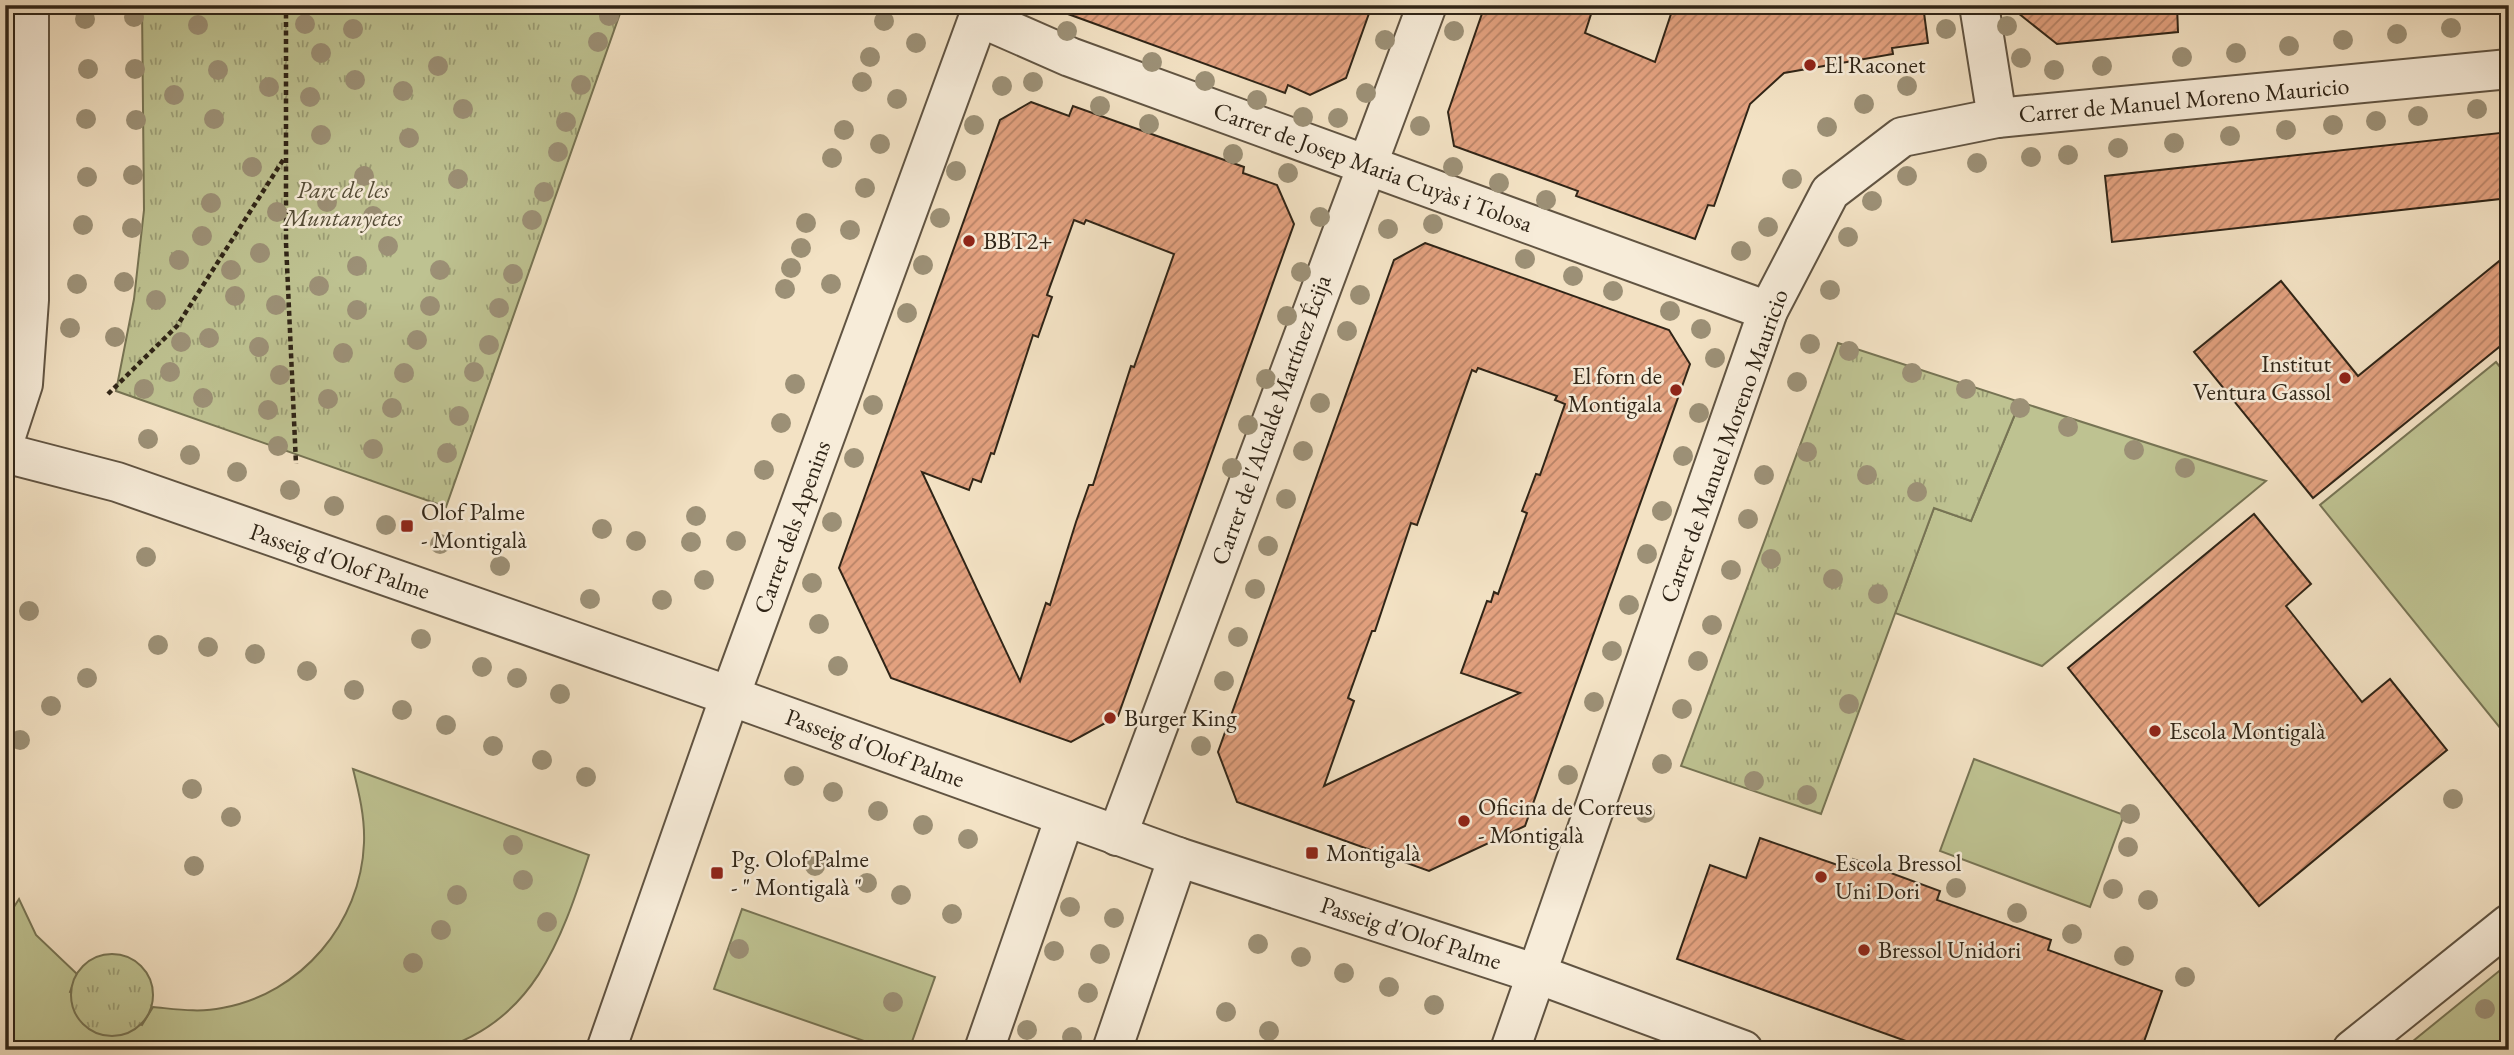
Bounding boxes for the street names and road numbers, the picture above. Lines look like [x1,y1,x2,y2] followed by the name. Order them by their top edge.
[2017,70,2351,129] street label: Carrer de Manuel Moreno Mauricio
[1209,94,1537,239] street label: Carrer de Josep Maria Cuyàs i Tolosa
[1204,270,1338,569] street label: Carrer de l'Alcalde Martínez Écija
[1652,285,1795,607] street label: Carrer de Manuel Moreno Mauricio
[746,436,837,618] street label: Carrer dels Apenins
[246,515,434,606] street label: Passeig d'Olof Palme
[781,701,969,794] street label: Passeig d'Olof Palme
[1317,889,1506,976] street label: Passeig d'Olof Palme

